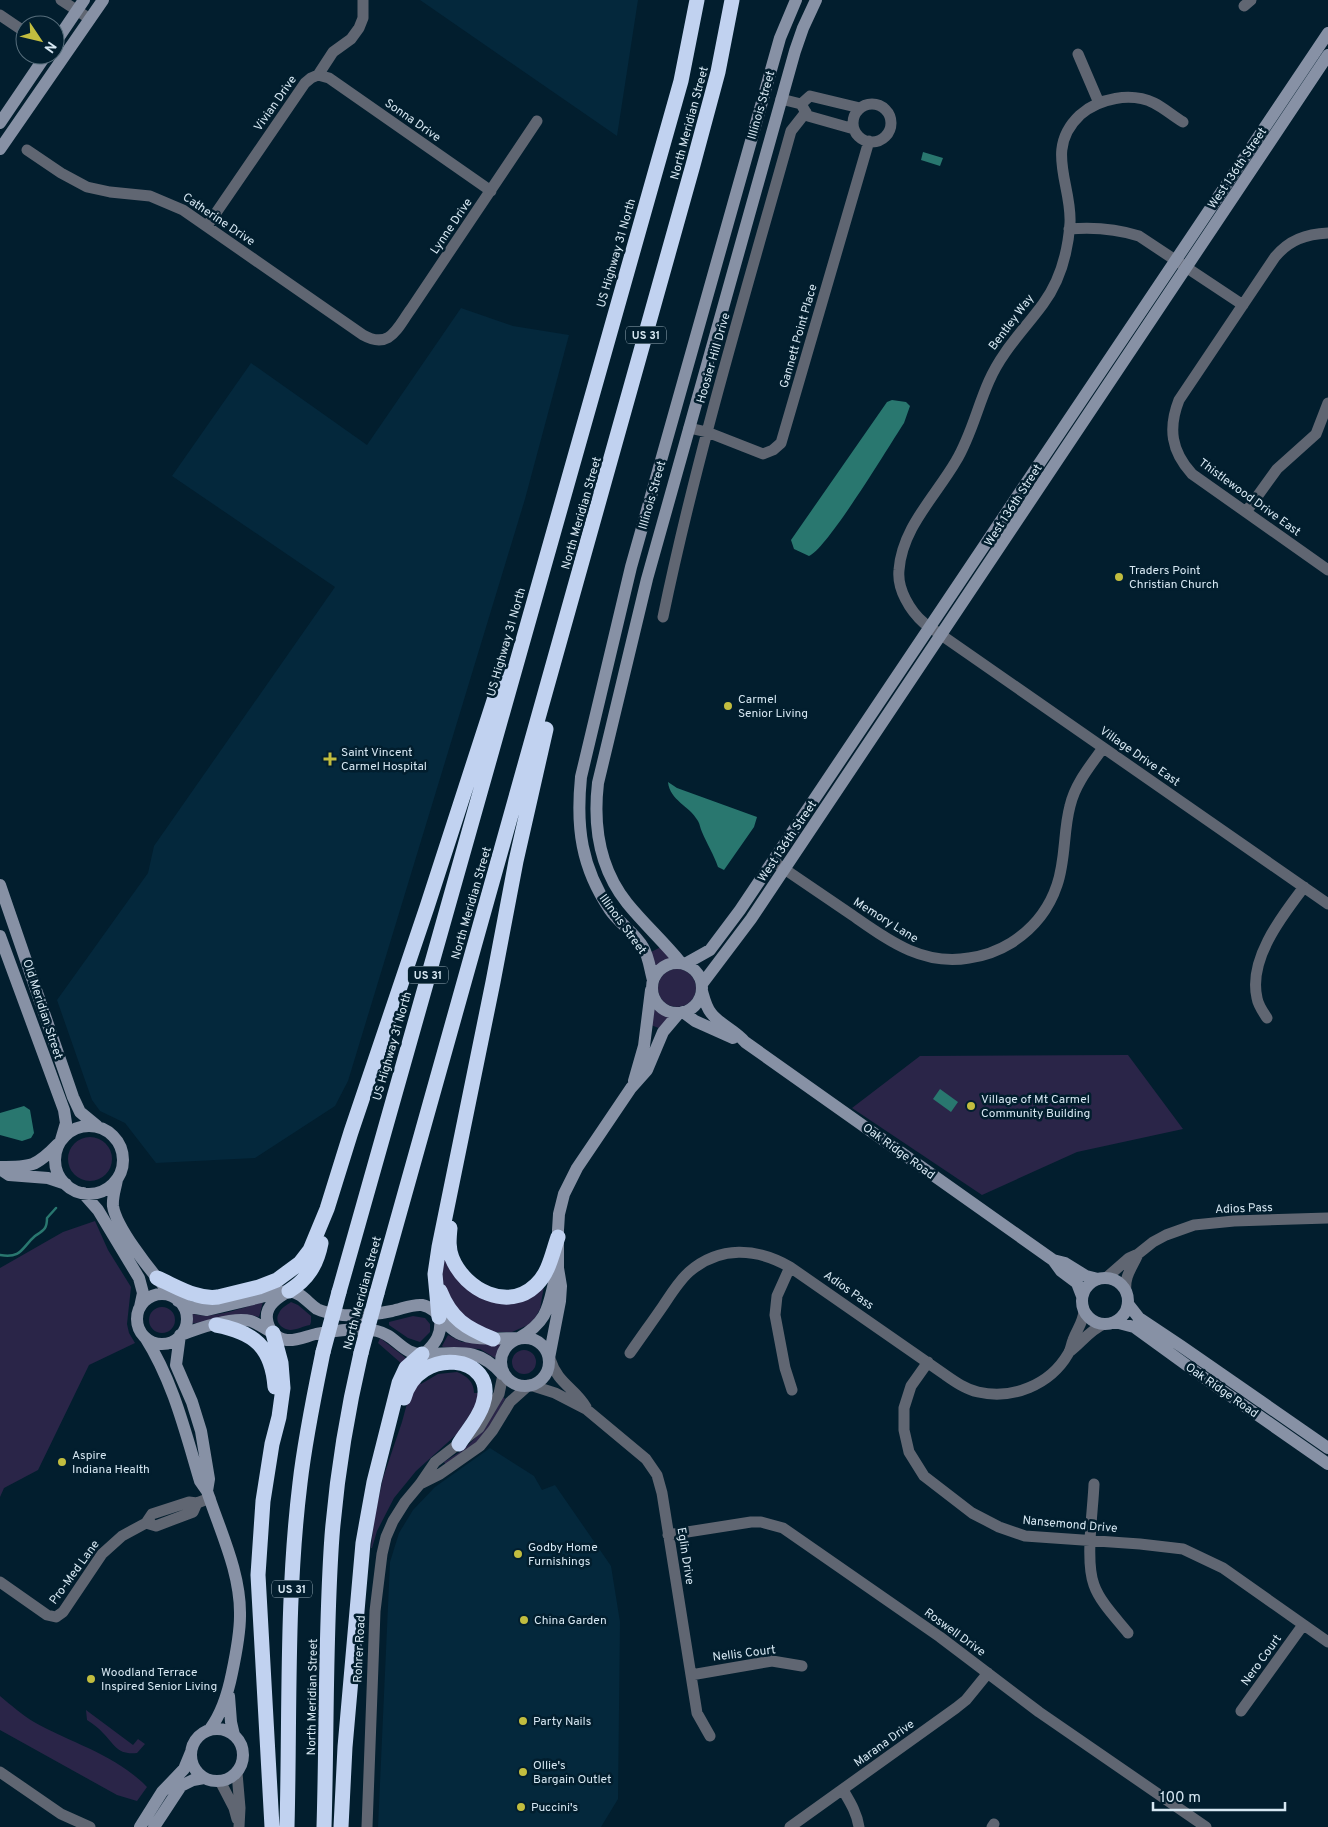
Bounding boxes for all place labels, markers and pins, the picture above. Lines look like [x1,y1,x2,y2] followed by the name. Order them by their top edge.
[1129,563,1219,593] place label: Traders Point Christian Church
[1113,571,1125,583] marker: Traders Point Christian Church
[738,692,808,722] place label: Carmel Senior Living
[722,700,734,712] marker: Carmel Senior Living
[341,745,427,775] place label: Saint Vincent Carmel Hospital
[323,752,337,766] marker: Saint Vincent Carmel Hospital
[981,1092,1090,1122] place label: Village of Mt Carmel Community Building
[965,1100,977,1112] marker: Village of Mt Carmel Community Building
[72,1448,150,1478] place label: Aspire Indiana Health
[56,1456,68,1468] marker: Aspire Indiana Health
[528,1540,598,1570] place label: Godby Home Furnishings
[512,1548,524,1560] marker: Godby Home Furnishings
[534,1613,607,1629] place label: China Garden
[518,1614,530,1626] marker: China Garden
[101,1665,217,1695] place label: Woodland Terrace Inspired Senior Living
[85,1673,97,1685] marker: Woodland Terrace Inspired Senior Living
[533,1714,591,1730] place label: Party Nails
[517,1715,529,1727] marker: Party Nails
[533,1758,611,1788] place label: Ollie's Bargain Outlet
[517,1766,529,1778] marker: Ollie's Bargain Outlet
[531,1800,578,1816] place label: Puccini's
[515,1801,527,1813] marker: Puccini's

